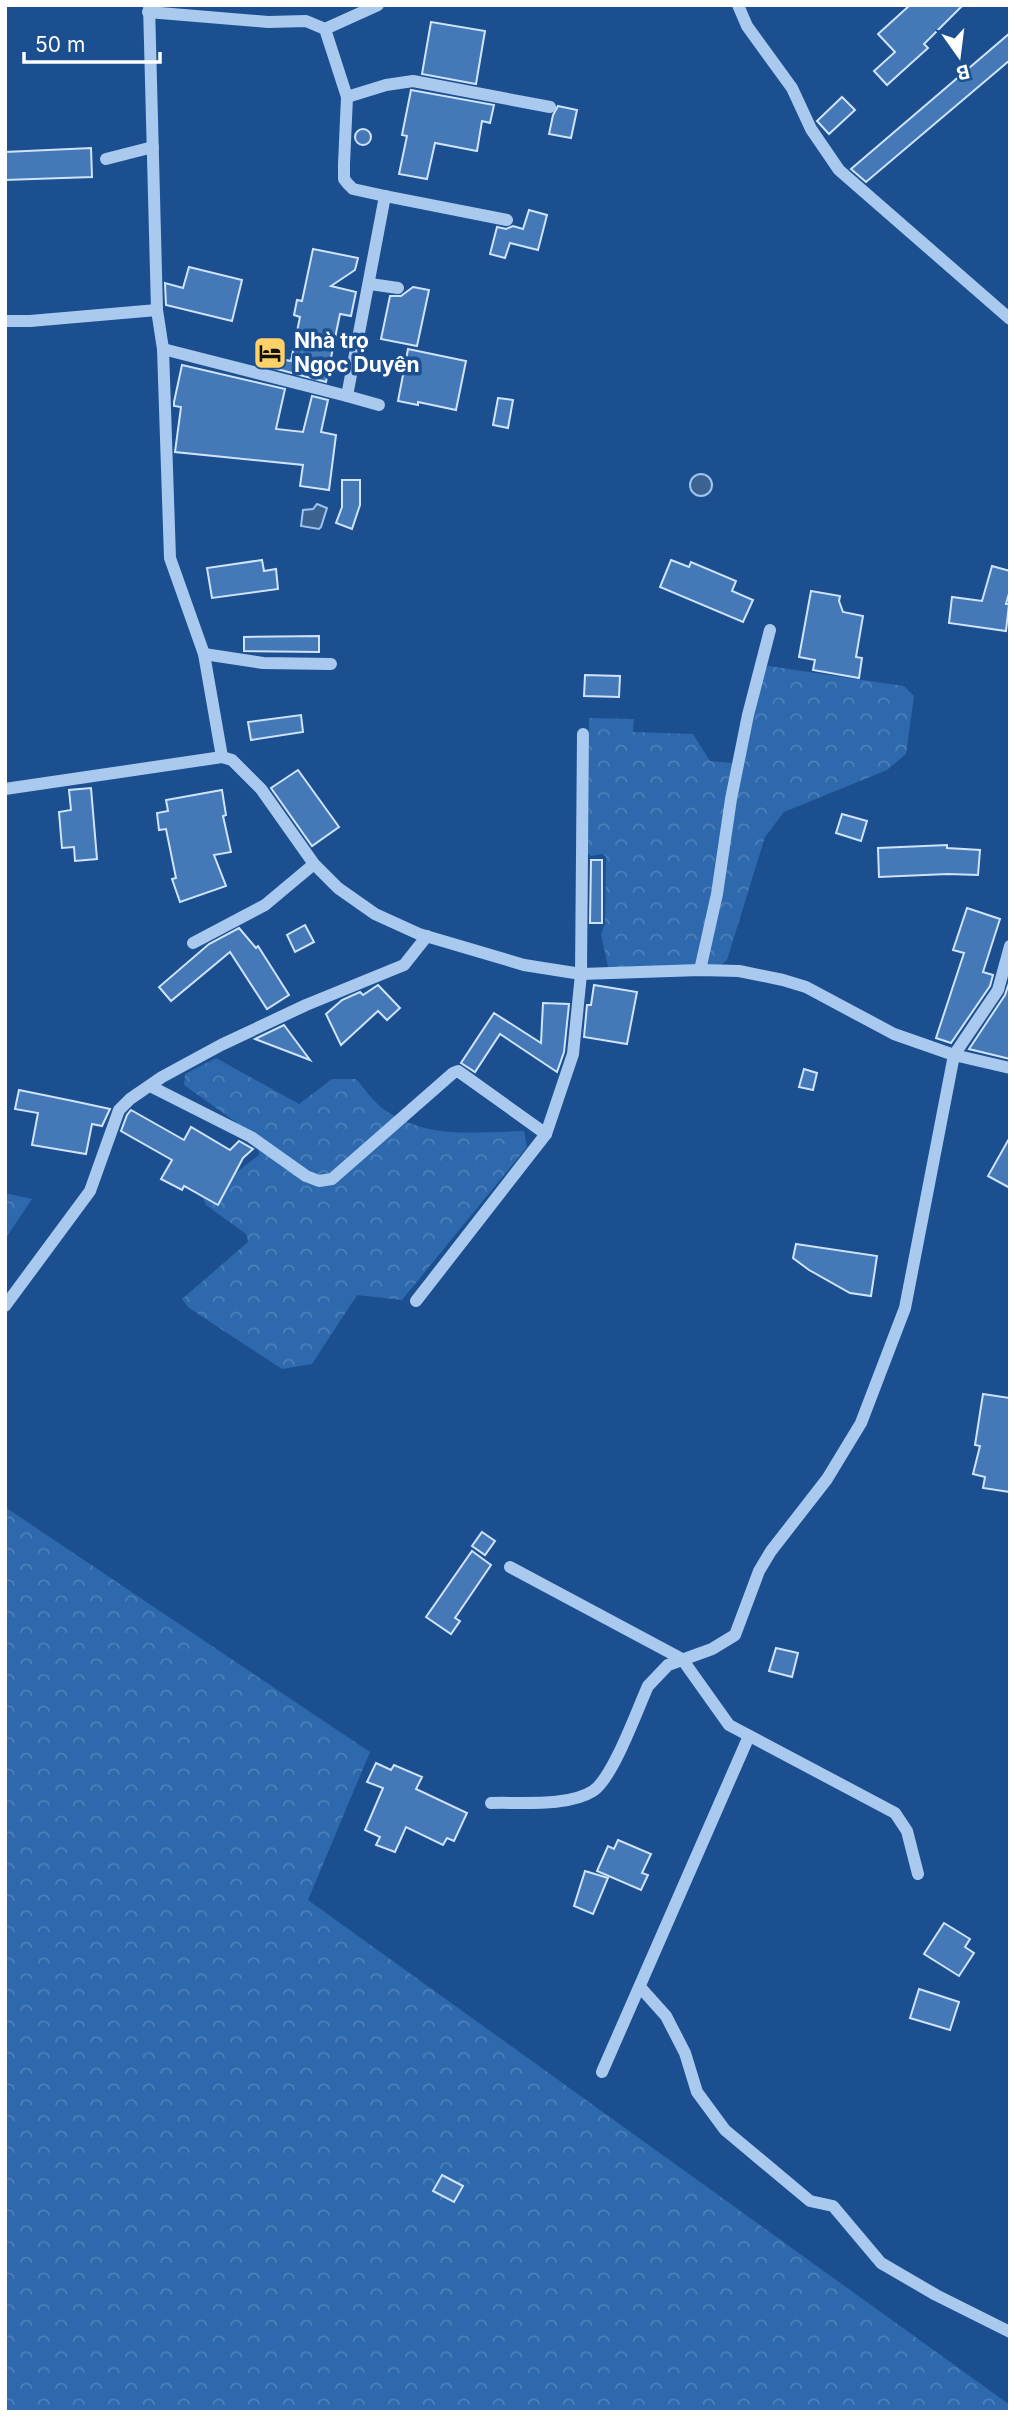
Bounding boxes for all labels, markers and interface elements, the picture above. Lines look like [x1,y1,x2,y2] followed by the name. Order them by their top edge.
[24,21,161,65] scale bar
[924,21,994,91] north arrow
[35,32,85,57] text: 50 m
[954,59,972,85] text: B
[294,328,420,377] place label: Nhà trọ Ngọc Duyên
[251,334,289,372] hotel icon: Nhà trọ Ngọc Duyên

